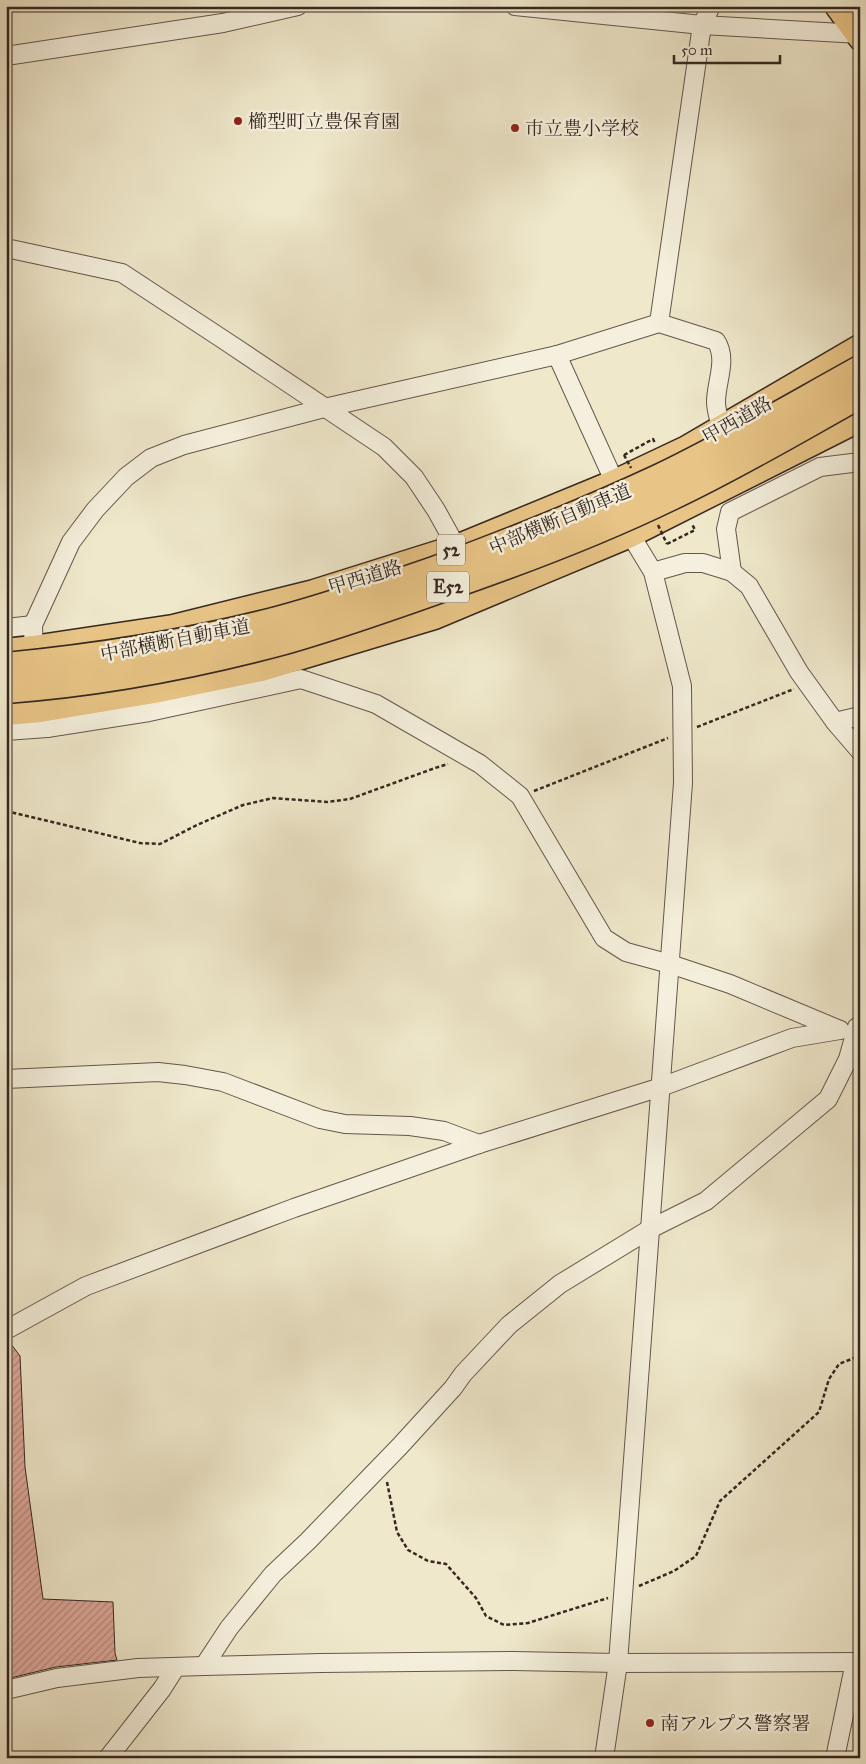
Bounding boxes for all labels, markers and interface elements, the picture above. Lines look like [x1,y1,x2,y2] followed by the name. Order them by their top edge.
[674,32,780,64] scale bar
[681,41,713,59] text: 50 m
[248,110,400,133] place label: 櫛型町立豊保育園
[232,115,244,127] marker: 櫛型町立豊保育園
[525,117,639,140] place label: 市立豊小学校
[509,122,521,134] marker: 市立豊小学校
[698,391,776,449] street label: 甲西道路
[486,479,634,559] street label: 中部横断自動車道
[437,534,465,566] road number: 52
[325,555,405,599] street label: 甲西道路
[427,572,469,602] road number: E52
[98,614,252,666] street label: 中部横断自動車道
[660,1712,810,1735] place label: 南アルプス警察署
[644,1717,656,1729] marker: 南アルプス警察署

